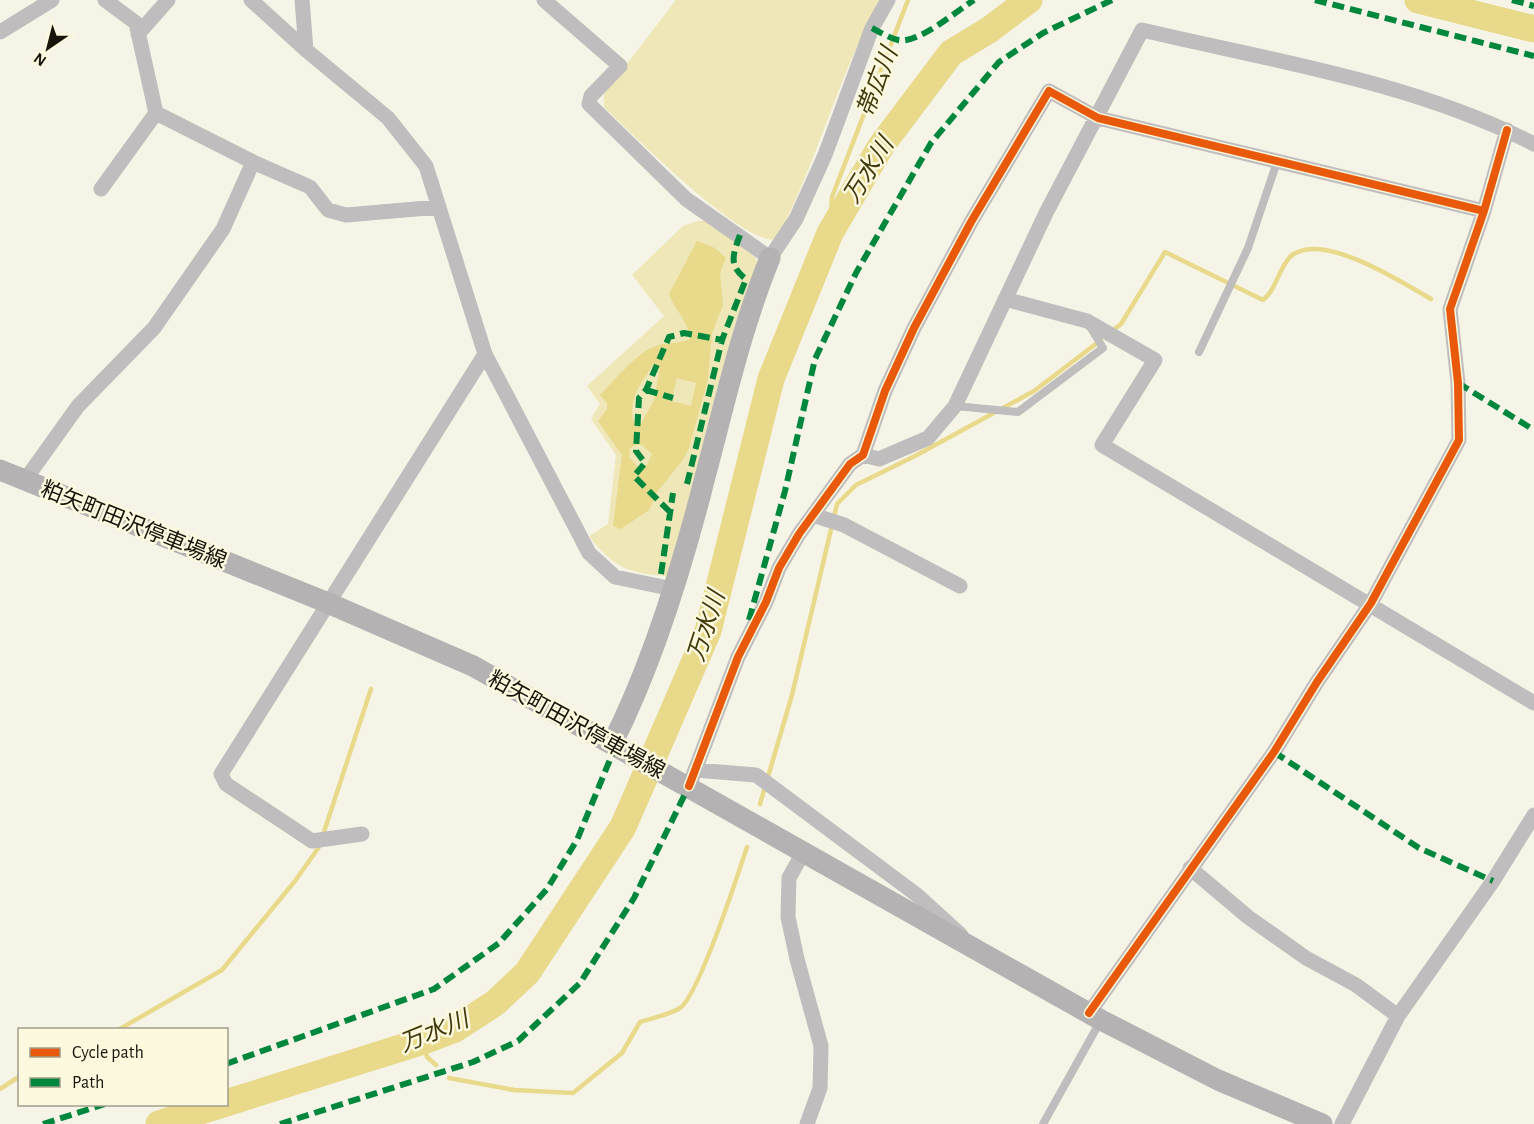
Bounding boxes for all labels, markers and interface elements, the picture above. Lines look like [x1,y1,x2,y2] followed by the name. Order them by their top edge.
[18,18,78,78] north arrow
[852,41,903,120] water label: 帯広川
[31,50,49,69] text: N
[838,130,900,207] water label: 万水川
[38,477,230,572] street label: 粕矢町田沢停車場線
[683,585,730,664] water label: 万水川
[485,666,669,782] street label: 粕矢町田沢停車場線
[396,1004,475,1057] water label: 万水川
[18,1028,228,1106] legend
[72,1044,144,1062] text: Cycle path
[72,1074,104,1092] text: Path

